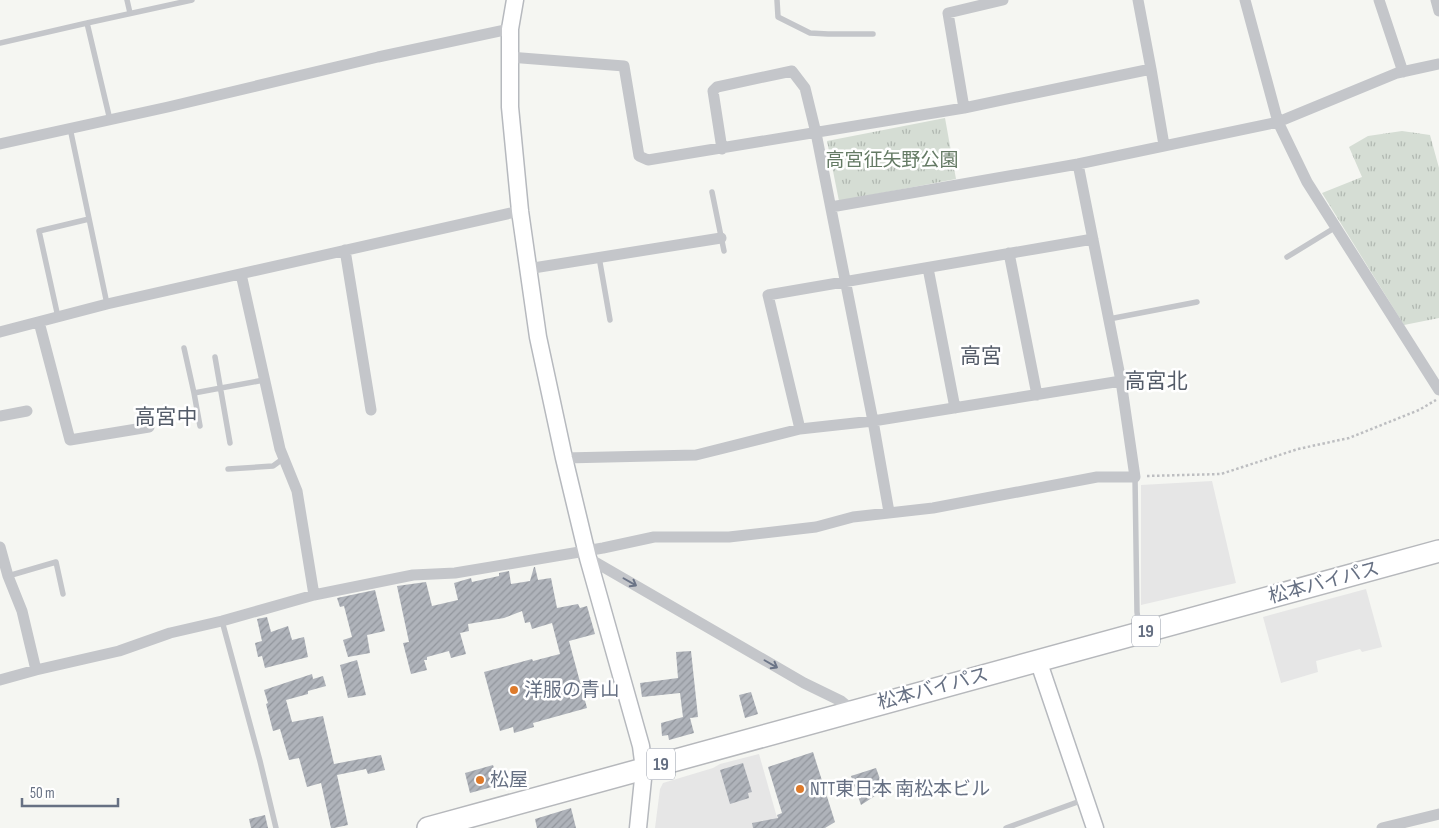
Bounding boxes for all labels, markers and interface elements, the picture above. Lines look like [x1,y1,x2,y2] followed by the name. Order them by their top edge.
[825,149,959,172] park label: 高宮征矢野公園
[960,344,1002,369] district label: 高宮
[1125,369,1188,394] district label: 高宮北
[135,405,198,430] district label: 高宮中
[1266,557,1382,609] street label: 松本バイパス
[623,578,637,588] one-way arrow
[1132,616,1160,646] road number: 19
[763,659,778,669] one-way arrow
[875,663,991,715] street label: 松本バイパス
[524,679,619,702] place label: 洋服の青山
[508,684,520,696] marker: 洋服の青山
[647,749,675,780] road number: 19
[490,769,528,792] place label: 松屋
[474,774,486,786] marker: 松屋
[22,776,119,808] scale bar
[810,778,990,801] place label: NTT東日本 南松本ビル
[794,783,806,795] marker: NTT東日本 南松本ビル
[30,784,55,803] text: 50 m

